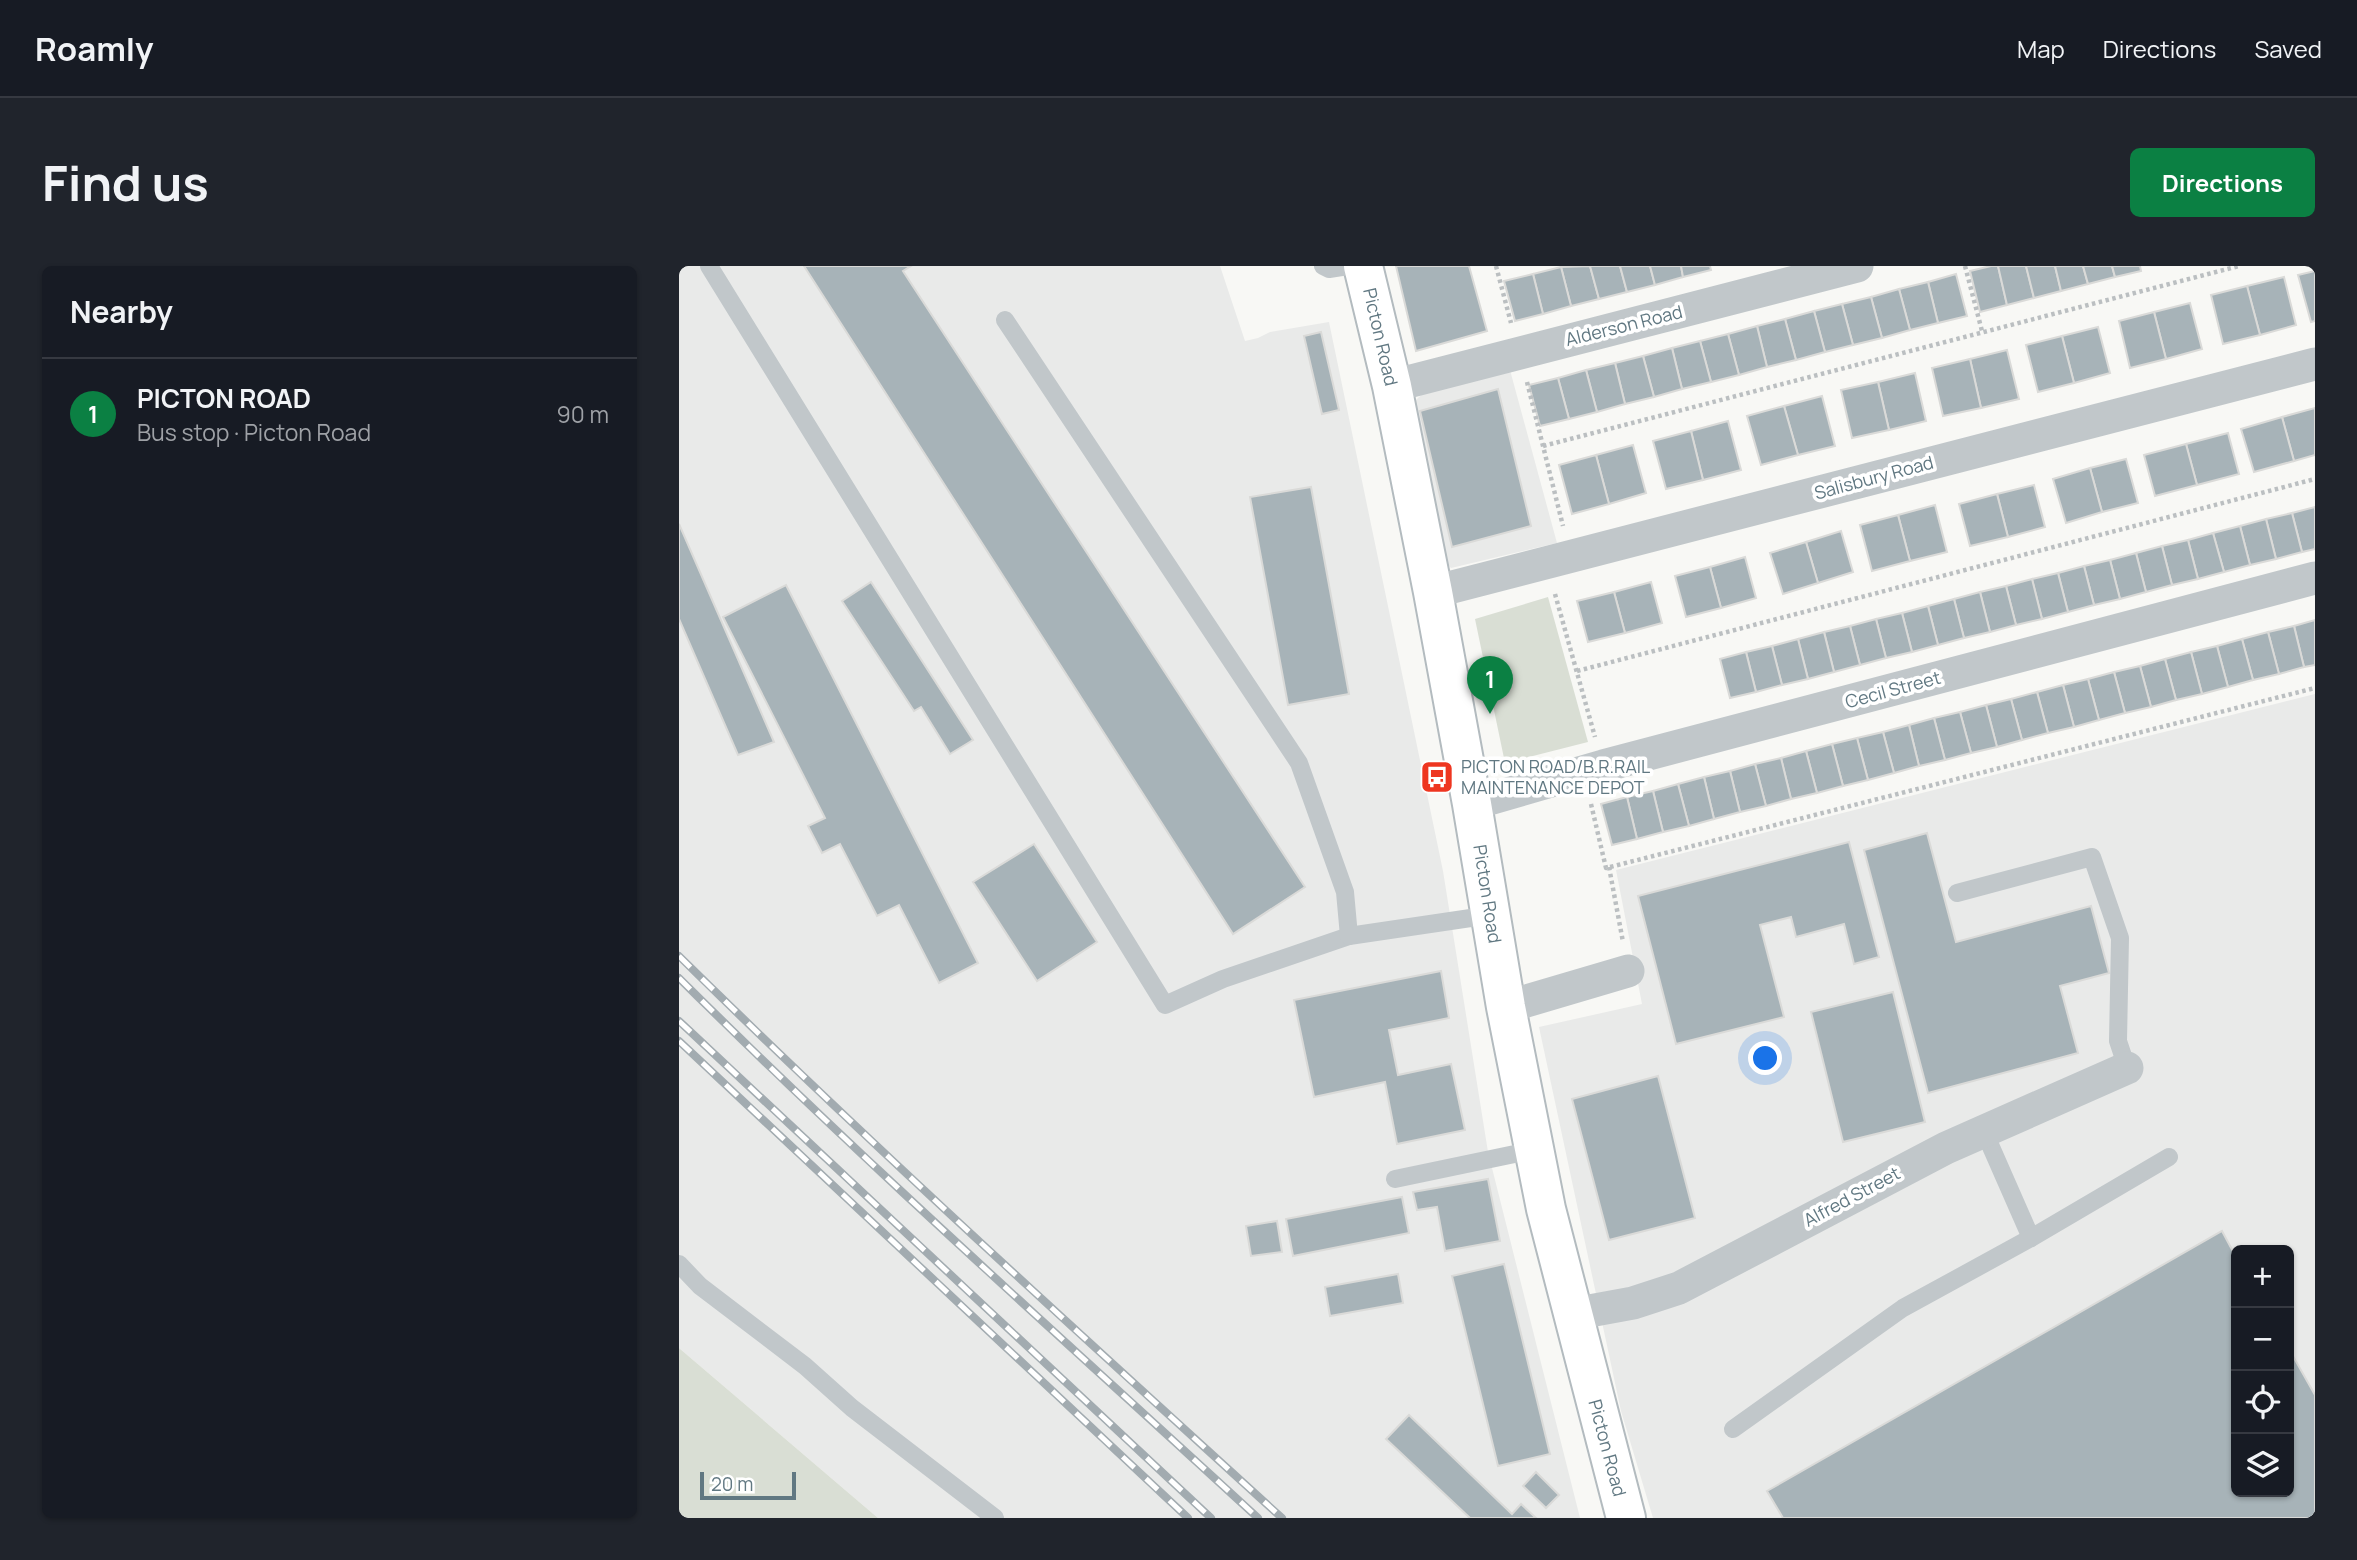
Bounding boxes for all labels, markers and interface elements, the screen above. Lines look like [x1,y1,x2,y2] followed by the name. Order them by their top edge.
[35,26,154,71] text: Roamly
[2017,32,2065,65] text: Map
[2103,32,2216,65] text: Directions
[2254,32,2322,65] text: Saved
[2130,148,2315,217] button: Directions
[42,149,209,216] text: Find us
[1358,286,1404,388] street label: Picton Road
[70,291,173,332] text: Nearby
[1563,299,1685,351] street label: Alderson Road
[137,380,311,416] text: PICTON ROAD
[88,398,98,430] text: 1
[557,398,609,430] text: 90 m
[137,416,371,448] text: Bus stop · Picton Road
[1812,450,1936,504] street label: Salisbury Road
[1467,656,1513,714] pin: 1
[1842,665,1943,713] street label: Cecil Street
[1461,754,1650,799] place label: PICTON ROAD/B.R.RAIL MAINTENANCE DEPOT
[1418,758,1456,796] bus stop icon: PICTON ROAD/B.R.RAIL MAINTENANCE DEPOT
[1468,843,1508,945] street label: Picton Road
[1748,1041,1782,1075] your location
[1799,1161,1904,1232] street label: Alfred Street
[2231,1245,2294,1497] map controls
[2231,1245,2294,1308] button: +
[2231,1308,2294,1371] button: −
[2231,1371,2294,1434] button: locate
[1583,1397,1632,1499] street label: Picton Road
[2231,1434,2294,1497] button: layers
[700,1469,796,1501] scale bar
[711,1471,753,1497] text: 20 m

